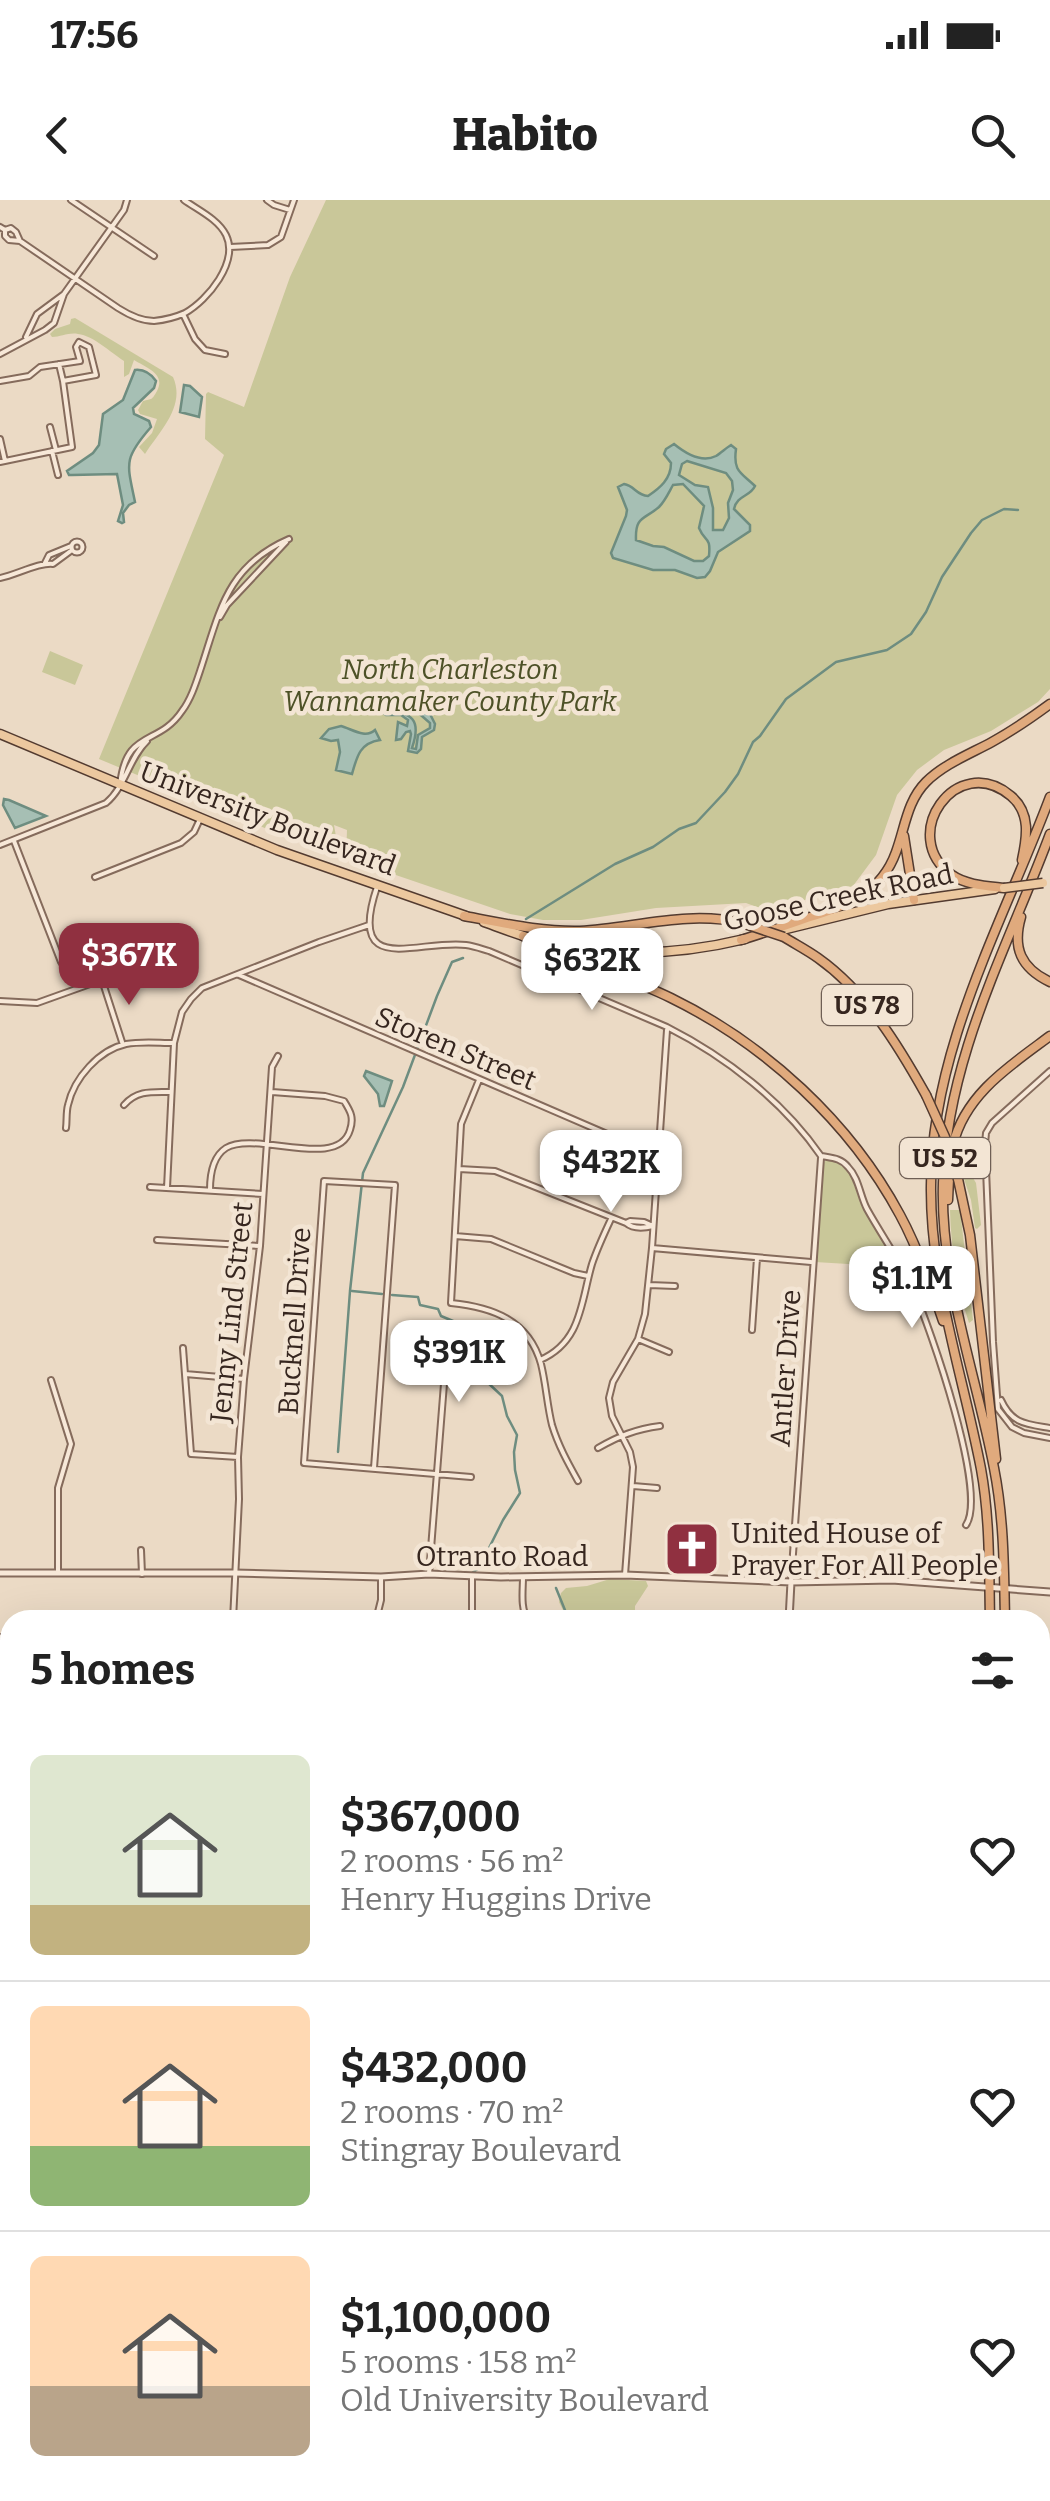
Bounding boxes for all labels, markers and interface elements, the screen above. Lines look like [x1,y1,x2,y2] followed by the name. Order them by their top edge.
[50,12,139,58] text: 17:56
[30,108,85,163] icon: back
[452,108,598,162] text: Habito
[965,108,1020,163] icon: search
[283,653,617,718] park label: North Charleston Wannamaker County Park
[135,754,401,883] street label: University Boulevard
[720,857,956,938] street label: Goose Creek Road
[59,923,199,1008] pin: $367K
[522,928,662,1013] pin: $632K
[81,936,177,974] text: $367K
[543,941,641,979] text: $632K
[822,985,912,1025] road number: US 78
[370,1000,541,1097] street label: Storen Street
[541,1130,681,1215] pin: $432K
[900,1138,990,1178] road number: US 52
[562,1143,660,1181] text: $432K
[203,1200,259,1425] street label: Jenny Lind Street
[271,1226,318,1416] street label: Bucknell Drive
[842,1246,982,1331] pin: $1.1M
[871,1259,953,1297] text: $1.1M
[764,1288,807,1448] street label: Antler Drive
[389,1320,529,1405] pin: $391K
[412,1333,506,1371] text: $391K
[731,1517,998,1582] place label: United House of Prayer For All People
[662,1519,722,1579] church icon: United House of Prayer For All People
[416,1540,588,1573] street label: Otranto Road
[965,1643,1020,1698] icon: filters
[30,1645,195,1695] text: 5 homes
[340,1792,521,1842] text: $367,000
[110,1795,230,1915] icon: home
[965,1828,1020,1883] icon: heart
[340,1842,564,1880] text: 2 rooms · 56 m²
[340,1880,652,1918] text: Henry Huggins Drive
[340,2043,527,2093] text: $432,000
[110,2046,230,2166] icon: home
[965,2079,1020,2134] icon: heart
[340,2093,564,2131] text: 2 rooms · 70 m²
[340,2131,621,2169] text: Stingray Boulevard
[340,2293,551,2343] text: $1,100,000
[110,2296,230,2416] icon: home
[965,2329,1020,2384] icon: heart
[340,2343,577,2381] text: 5 rooms · 158 m²
[340,2381,709,2419] text: Old University Boulevard

